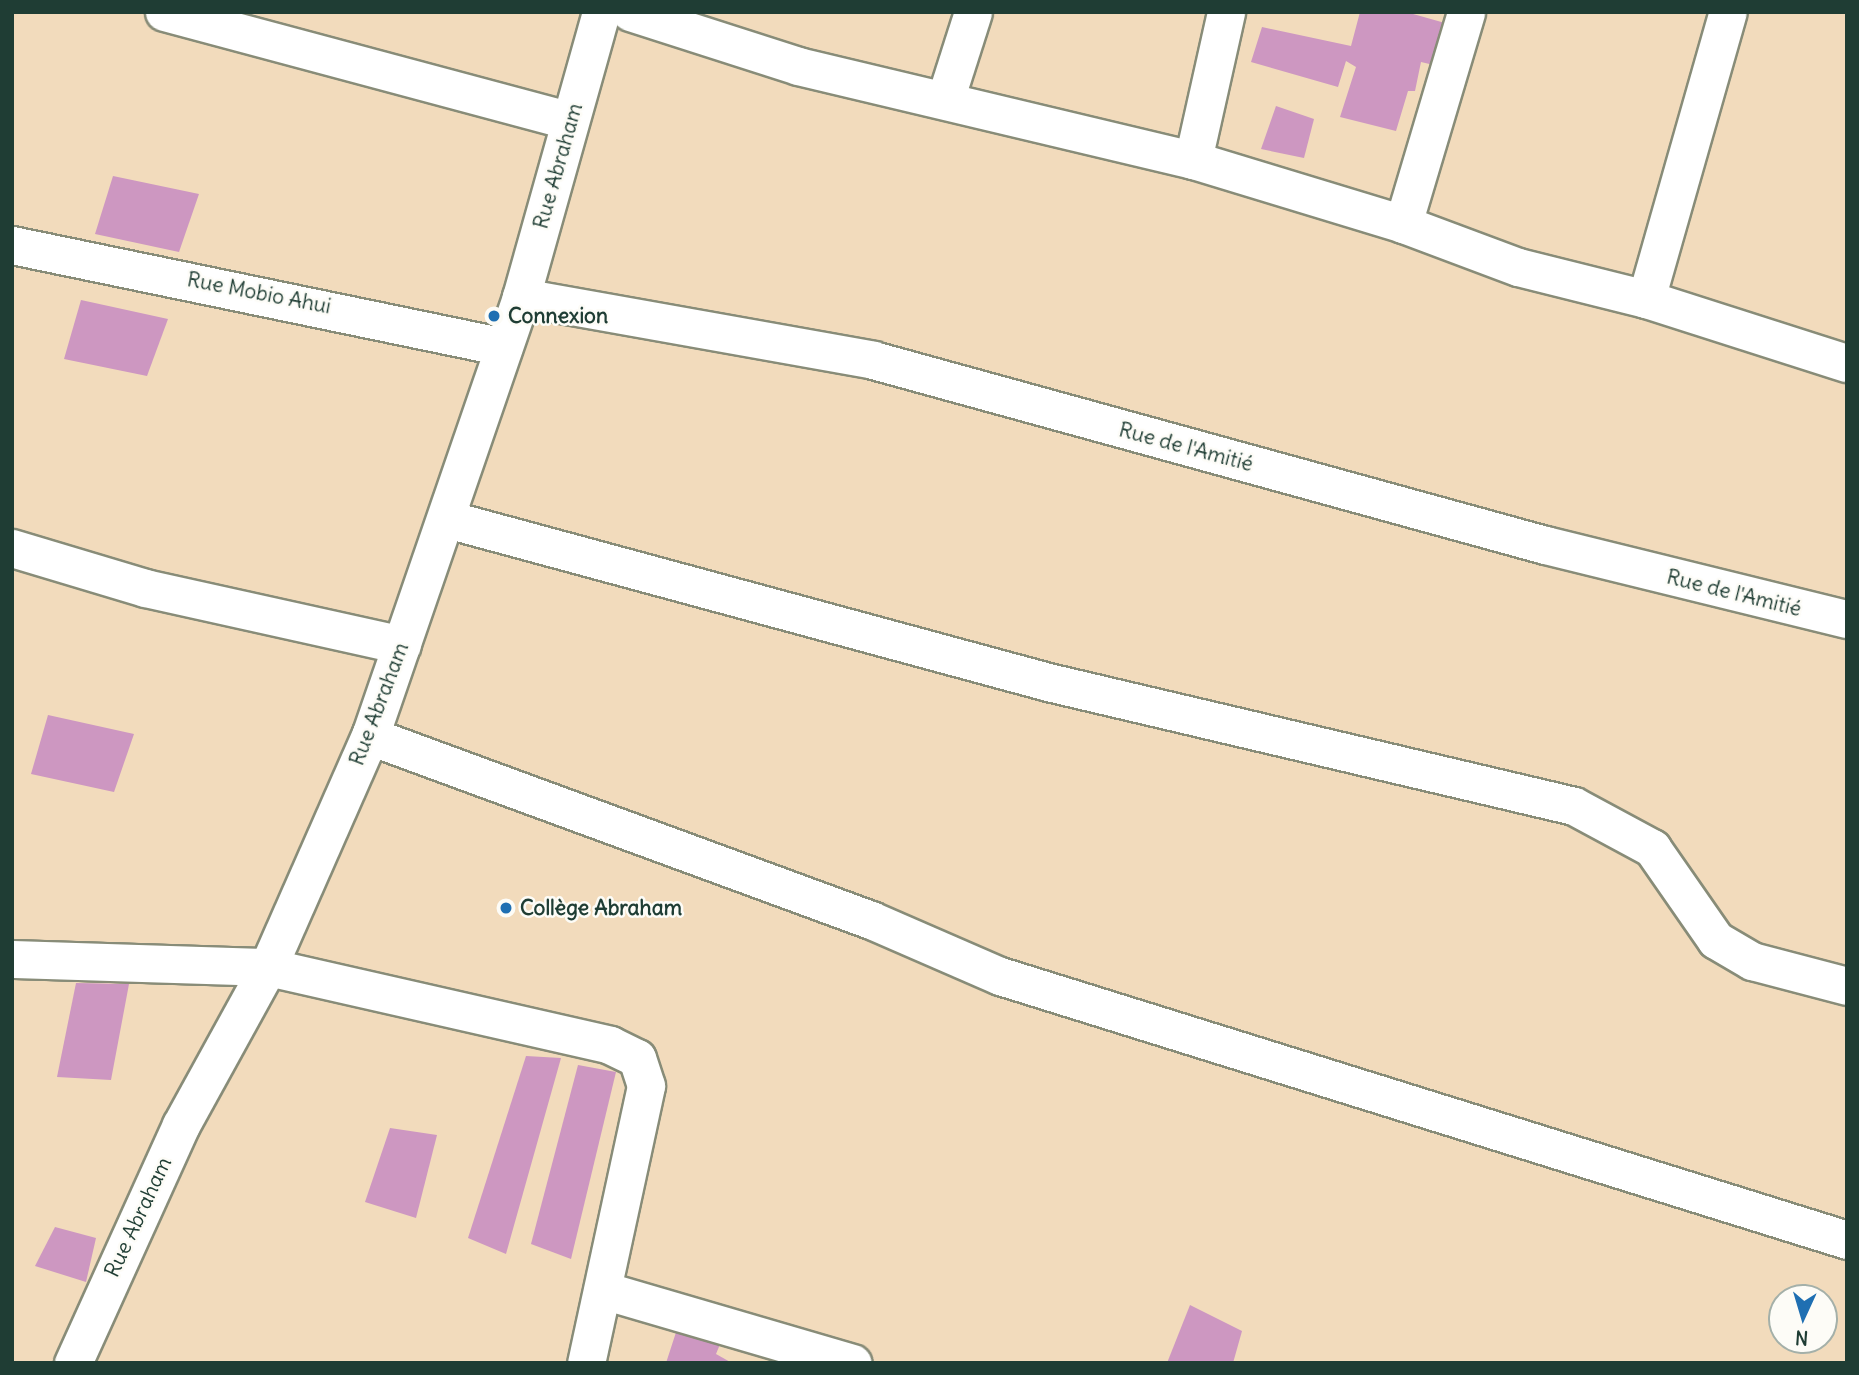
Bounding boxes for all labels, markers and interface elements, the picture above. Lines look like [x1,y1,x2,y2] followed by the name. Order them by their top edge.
[528,100,588,232] street label: Rue Abraham
[185,267,333,319] street label: Rue Mobio Ahui
[508,303,608,329] place label: Connexion
[486,308,502,324] marker: Connexion
[1116,417,1256,477] street label: Rue de l'Amitié
[1664,564,1804,622] street label: Rue de l'Amitié
[344,639,414,769] street label: Rue Abraham
[520,895,682,921] place label: Collège Abraham
[498,900,514,916] marker: Collège Abraham
[99,1153,177,1281] street label: Rue Abraham
[1768,1284,1838,1354] north arrow
[1794,1326,1809,1350] text: N

